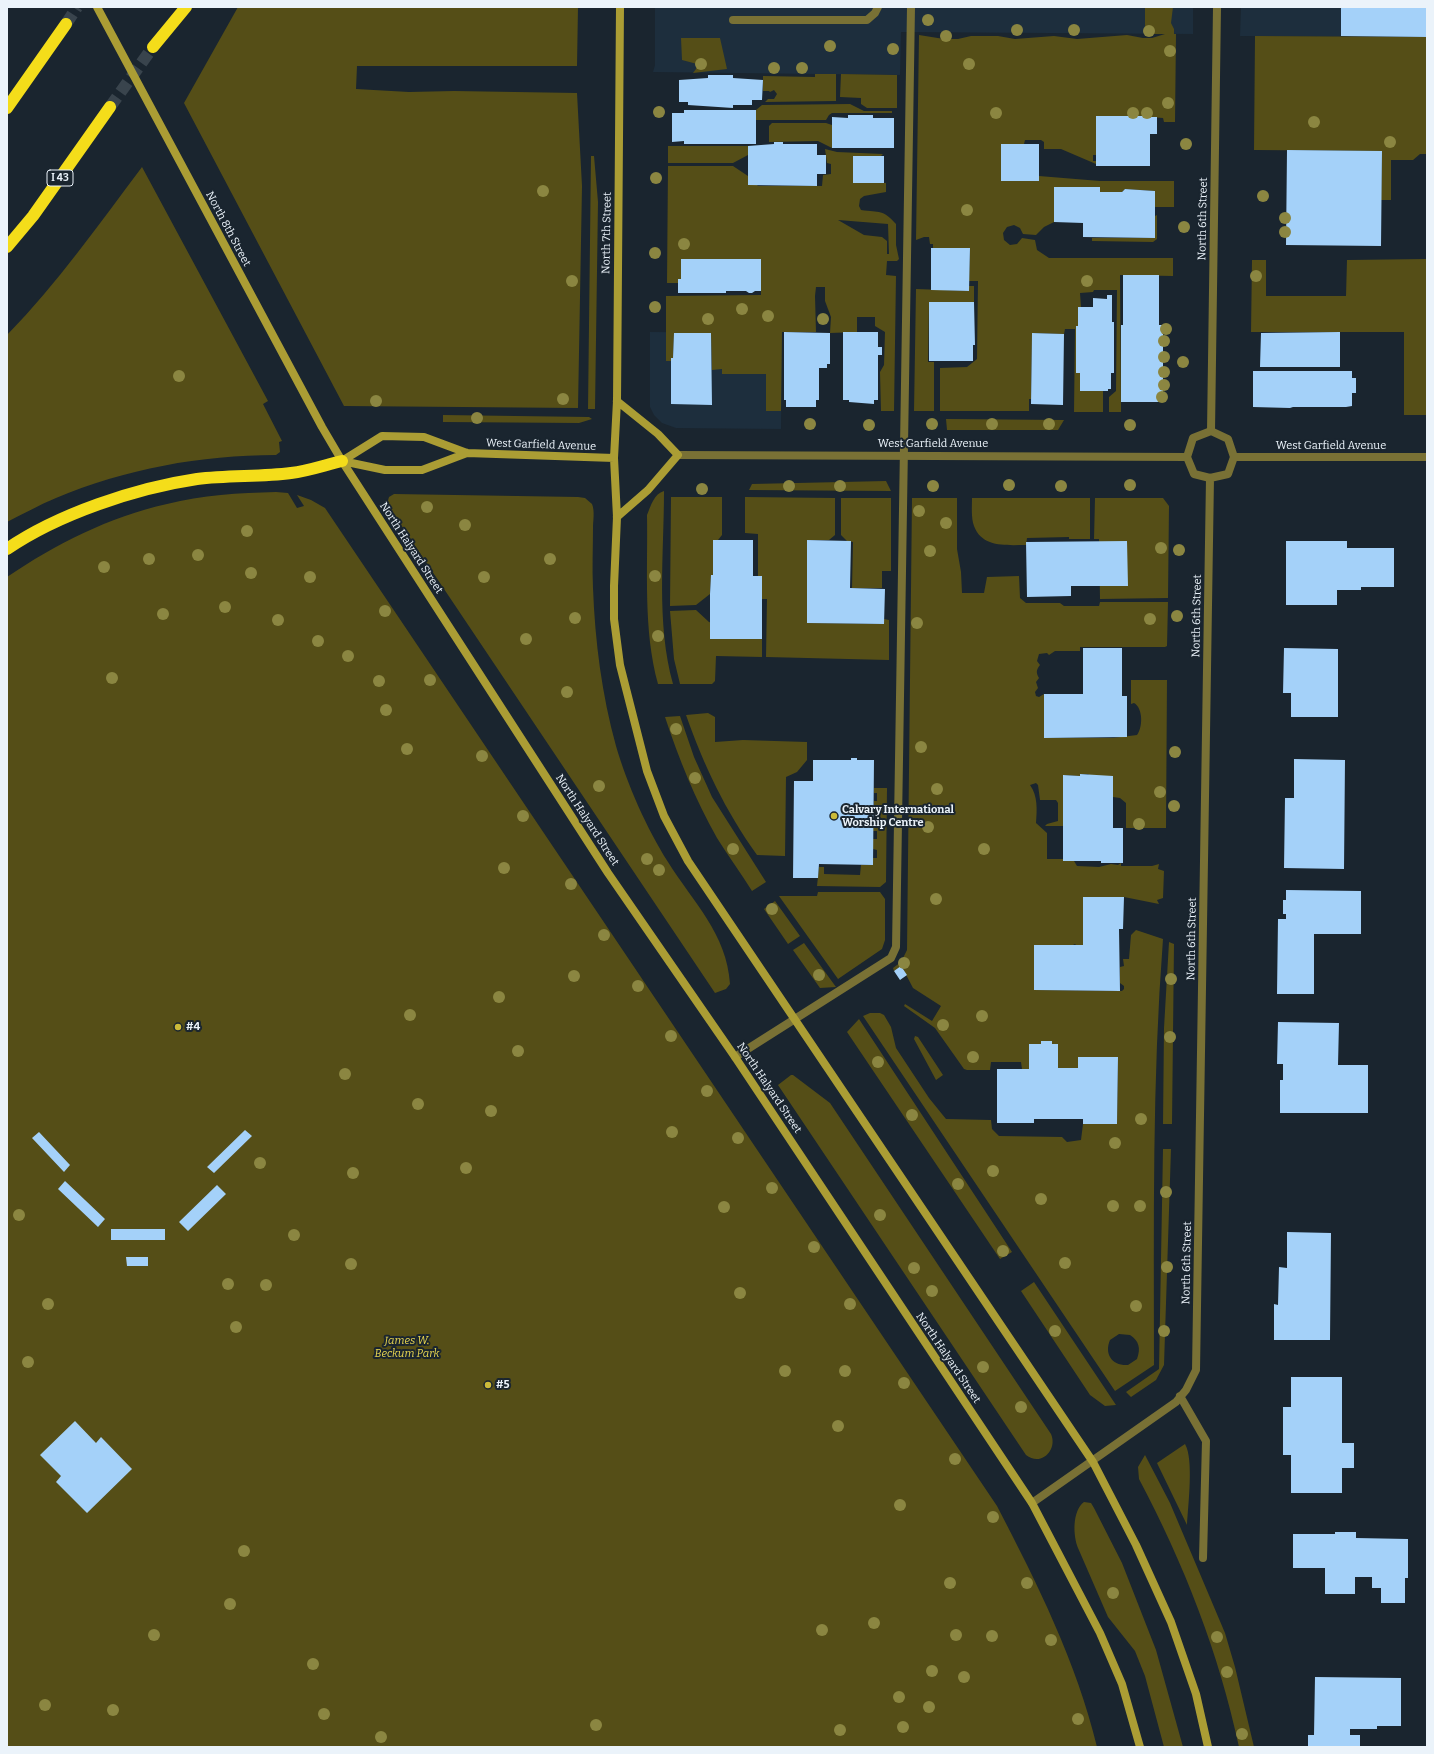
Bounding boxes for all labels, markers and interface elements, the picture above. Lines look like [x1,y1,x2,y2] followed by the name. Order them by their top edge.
[47,170,73,186] road number: I 43
[1196,177,1210,261] street label: North 6th Street
[203,189,253,269] street label: North 8th Street
[600,192,614,274] street label: North 7th Street
[486,436,596,454] street label: West Garfield Avenue
[878,437,988,451] street label: West Garfield Avenue
[1276,439,1386,453] street label: West Garfield Avenue
[377,500,445,596] street label: North Halyard Street
[1190,574,1204,658] street label: North 6th Street
[553,772,621,868] street label: North Halyard Street
[842,803,954,829] place label: Calvary International Worship Centre
[829,811,839,821] marker: Calvary International Worship Centre
[1185,897,1199,981] street label: North 6th Street
[186,1020,200,1034] place label: #4
[173,1022,183,1032] marker: #4
[734,1040,804,1136] street label: North Halyard Street
[1180,1221,1194,1305] street label: North 6th Street
[913,1310,983,1406] street label: North Halyard Street
[375,1334,439,1360] park label: James W. Beckum Park
[496,1378,509,1392] place label: #5
[483,1380,493,1390] marker: #5

